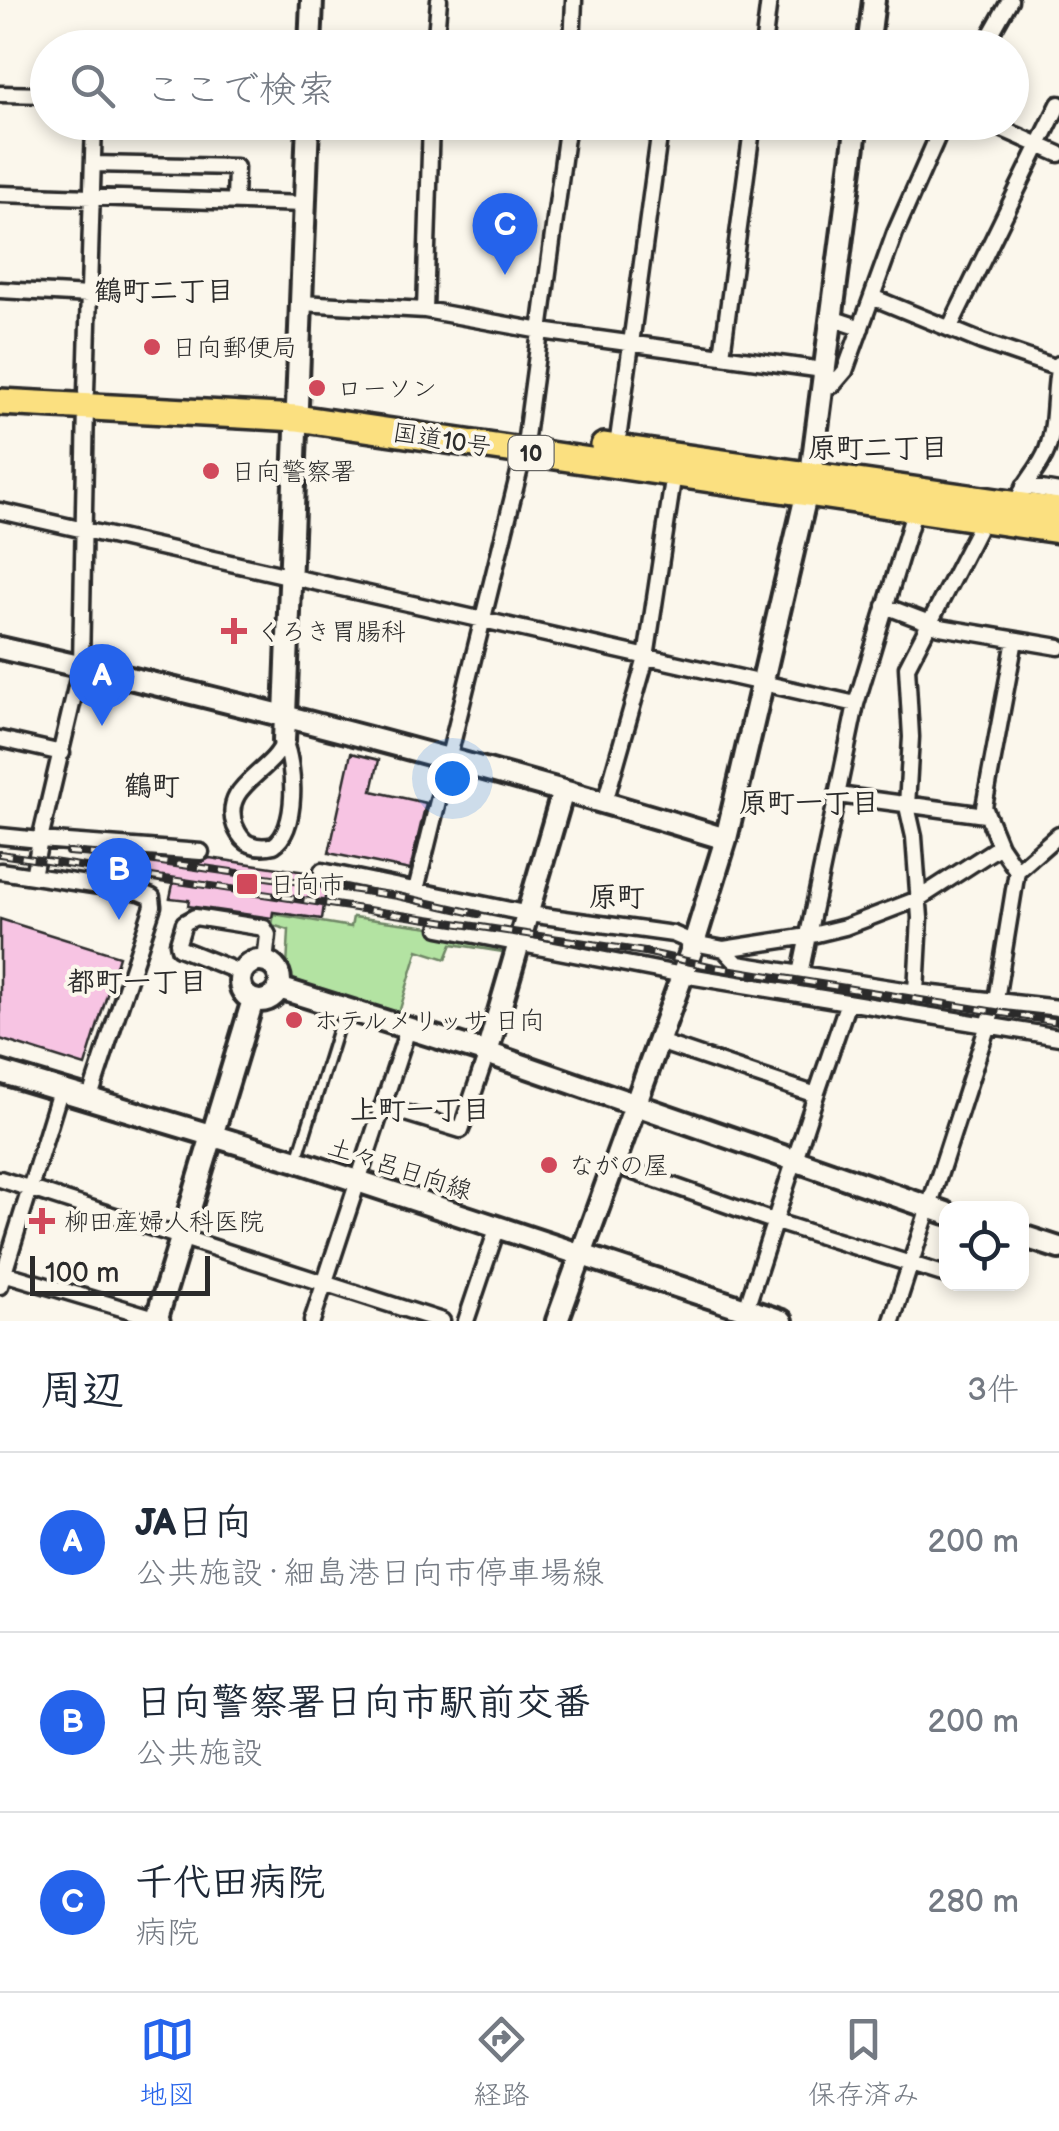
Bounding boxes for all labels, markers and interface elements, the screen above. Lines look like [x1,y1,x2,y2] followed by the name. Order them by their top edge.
[30,30,1029,140] search box
[65,58,120,113] icon: search
[145,68,335,113] text: ここで検索
[472,192,538,275] pin: C
[94,275,234,308] district label: 鶴町二丁目
[172,333,297,364] place label: 日向郵便局
[141,336,163,358] marker: 日向郵便局
[337,374,437,405] place label: ローソン
[306,377,328,399] marker: ローソン
[390,417,493,464] street label: 国道10号
[808,432,948,465] district label: 原町二丁目
[508,436,554,470] road number: 10
[231,457,356,488] place label: 日向警察署
[200,460,222,482] marker: 日向警察署
[256,617,406,648] place label: くろき胃腸科
[221,618,247,644] marker: くろき胃腸科
[70,644,134,726] pin: A
[427,753,478,804] your location
[124,770,180,803] district label: 鶴町
[739,787,879,820] district label: 原町一丁目
[86,838,152,920] pin: B
[270,870,345,901] place label: 日向市
[234,871,260,897] marker: 日向市
[589,881,645,914] district label: 原町
[67,966,207,999] district label: 都町一丁目
[314,1006,545,1037] place label: ホテルメリッサ 日向
[283,1009,305,1031] marker: ホテルメリッサ 日向
[350,1094,490,1127] district label: 上町一丁目
[323,1132,476,1207] street label: 土々呂日向線
[569,1151,669,1182] place label: ながの屋
[538,1154,560,1176] marker: ながの屋
[939,1201,1029,1291] map controls
[939,1201,1029,1291] button: locate
[64,1207,264,1238] place label: 柳田産婦人科医院
[29,1208,55,1234] marker: 柳田産婦人科医院
[30,1251,210,1296] scale bar
[45,1257,119,1290] text: 100 m
[40,1366,124,1417] text: 周辺
[967,1371,1019,1410] text: 3件
[135,1501,252,1546] text: JA日向
[63,1523,82,1562] text: A
[927,1523,1019,1562] text: 200 m
[135,1554,604,1593] text: 公共施設 · 細島港日向市停車場線
[135,1681,591,1726] text: 日向警察署日向市駅前交番
[61,1703,84,1742] text: B
[927,1703,1019,1742] text: 200 m
[135,1734,263,1773] text: 公共施設
[135,1861,325,1906] text: 千代田病院
[61,1883,84,1922] text: C
[928,1883,1019,1922] text: 280 m
[135,1914,199,1953] text: 病院
[139,2012,195,2112] tab: 地図
[473,2012,530,2112] tab: 経路
[808,2012,920,2112] tab: 保存済み

